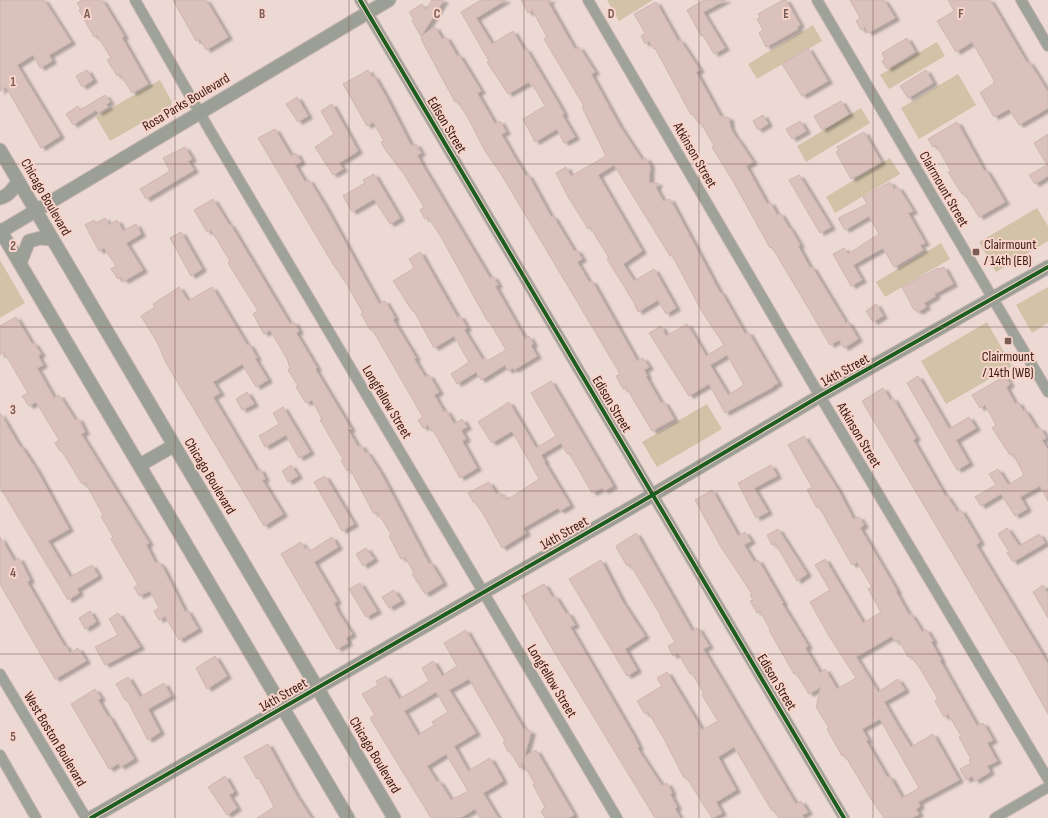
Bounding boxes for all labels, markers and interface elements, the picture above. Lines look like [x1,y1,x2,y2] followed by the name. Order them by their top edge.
[83,6,91,22] text: A
[259,6,265,22] text: B
[434,6,441,22] text: C
[608,6,615,22] text: D
[783,6,789,22] text: E
[958,6,964,22] text: F
[139,69,233,135] street label: Rosa Parks Boulevard
[10,74,16,90] text: 1
[424,94,470,156] street label: Edison Street
[669,118,721,191] street label: Atkinson Street
[916,148,972,230] street label: Clairmount Street
[17,155,75,239] street label: Chicago Boulevard
[984,236,1036,269] place label: Clairmount / 14th (EB)
[10,238,16,254] text: 2
[971,247,981,257] marker: Clairmount / 14th (EB)
[1003,336,1013,346] marker: Clairmount / 14th (WB)
[982,348,1034,381] place label: Clairmount / 14th (WB)
[818,350,872,390] street label: 14th Street
[359,362,415,442] street label: Longfellow Street
[589,373,635,435] street label: Edison Street
[832,399,885,471] street label: Atkinson Street
[10,402,16,418] text: 3
[181,435,240,517] street label: Chicago Boulevard
[537,512,591,554] street label: 14th Street
[10,565,16,581] text: 4
[524,641,580,721] street label: Longfellow Street
[754,651,800,713] street label: Edison Street
[256,674,310,716] street label: 14th Street
[20,689,90,790] street label: West Boston Boulevard
[346,714,405,796] street label: Chicago Boulevard
[10,729,16,745] text: 5

